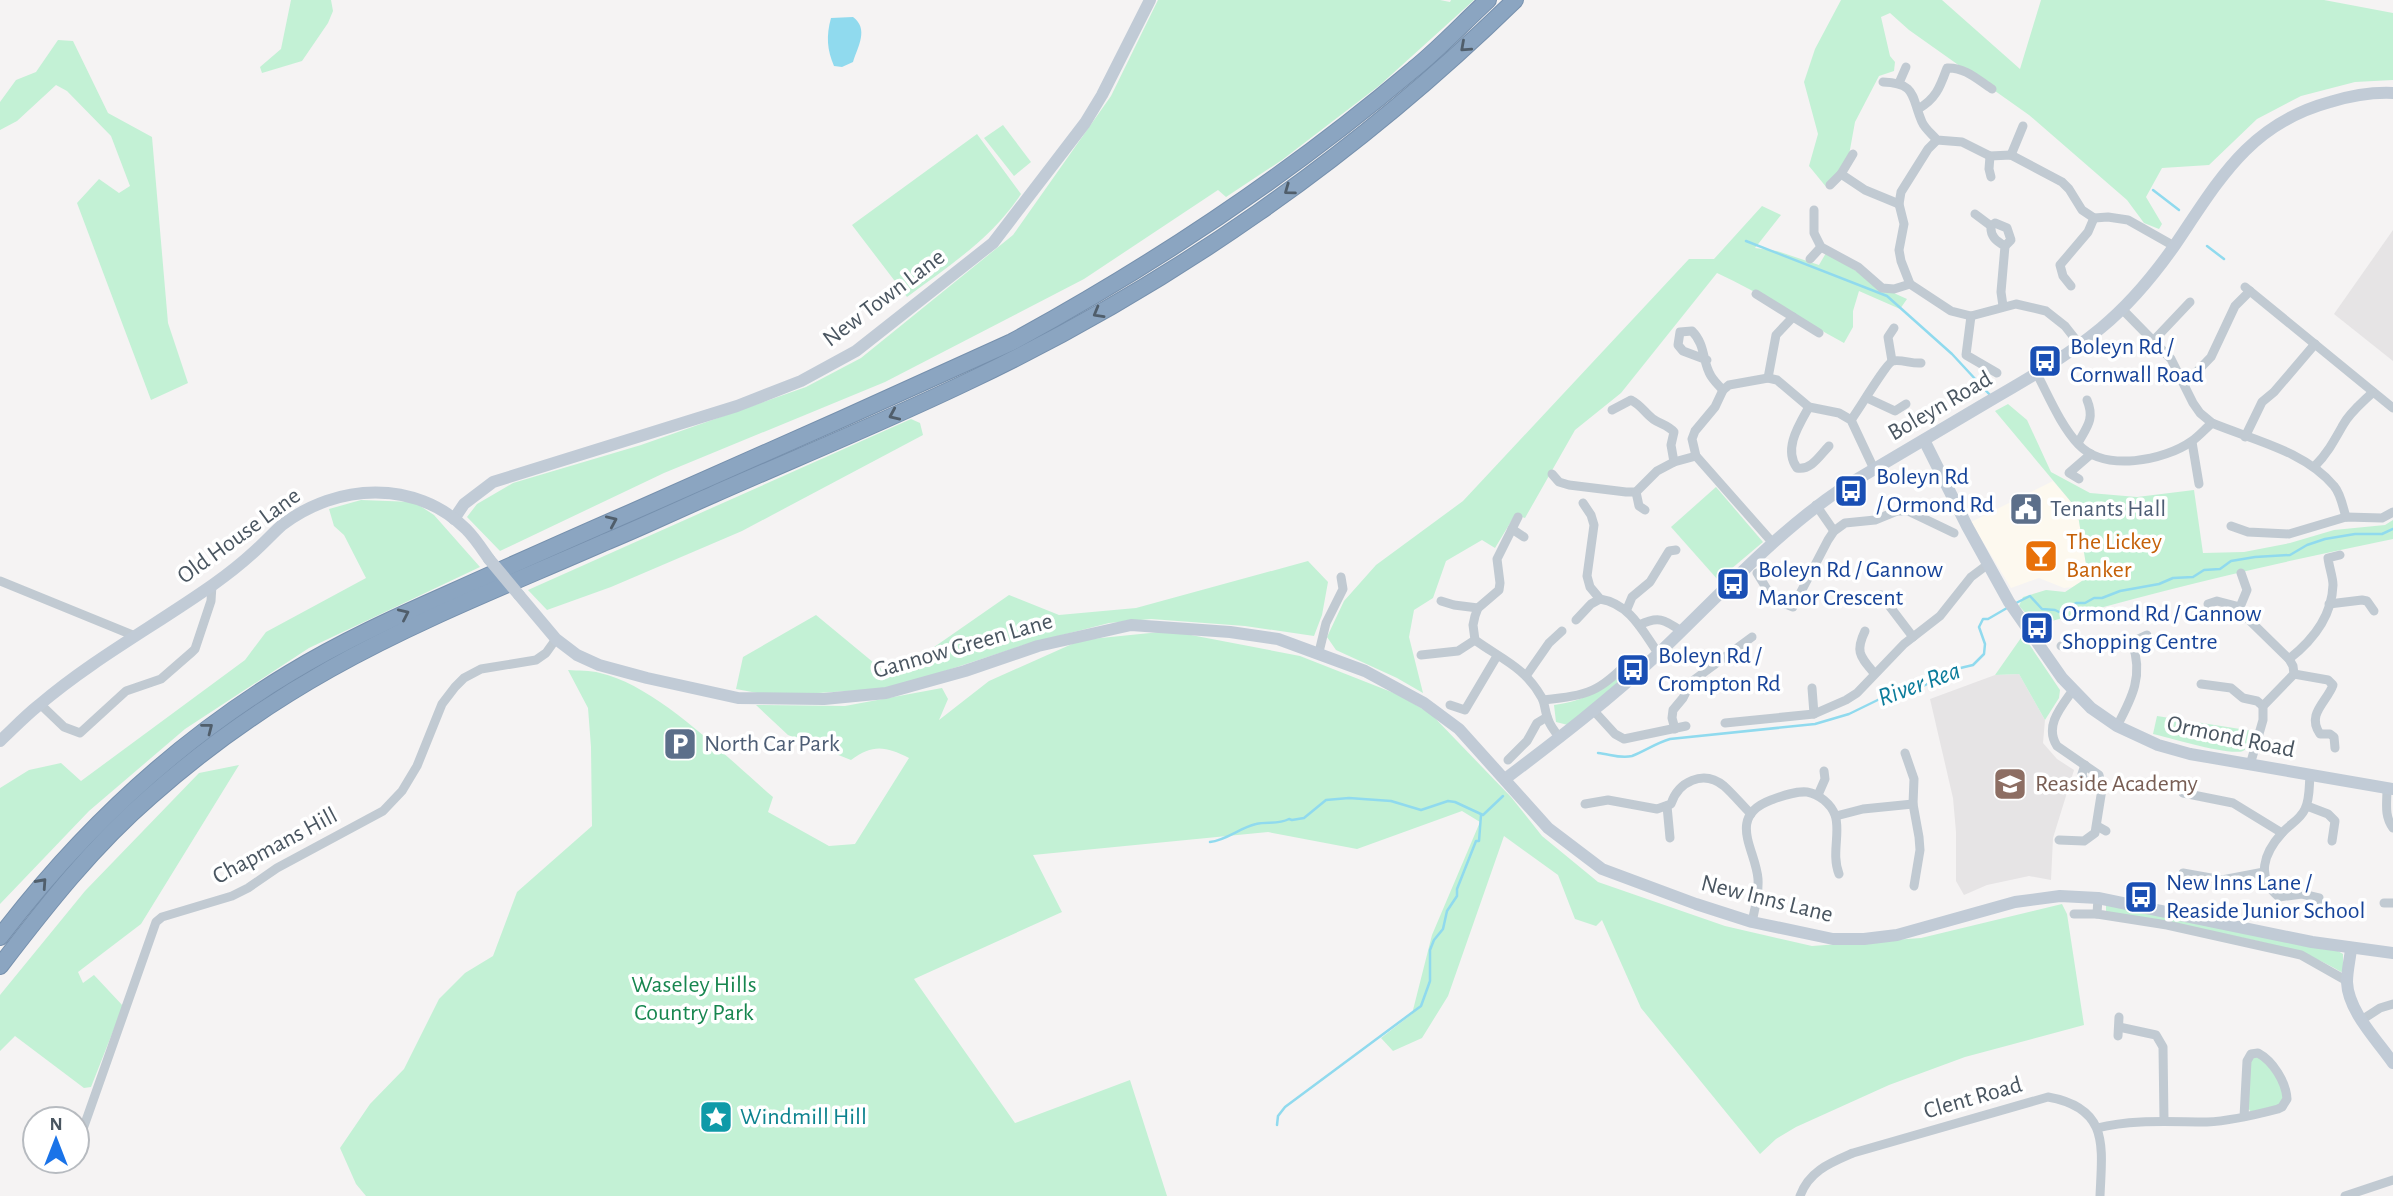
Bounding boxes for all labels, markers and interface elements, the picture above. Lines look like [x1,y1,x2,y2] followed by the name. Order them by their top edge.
[1460,38,1473,51] one-way arrow
[1284,182,1297,194] one-way arrow
[819,245,949,351] street label: New Town Lane
[1092,305,1105,318] one-way arrow
[2070,335,2204,387] place label: Boleyn Rd / Cornwall Road
[2026,342,2064,380] bus stop icon: Boleyn Rd / Cornwall Road
[1884,367,1996,445] street label: Boleyn Road
[889,407,901,421] one-way arrow
[1876,465,1994,517] place label: Boleyn Rd / Ormond Rd
[1832,472,1870,510] bus stop icon: Boleyn Rd / Ormond Rd
[173,483,305,589] street label: Old House Lane
[2007,490,2045,528] public building icon: Tenants Hall
[2050,497,2166,521] place label: Tenants Hall
[605,515,617,529] one-way arrow
[2066,530,2162,582] place label: The Lickey Banker
[2022,537,2060,575] bar icon: The Lickey Banker
[1758,558,1943,610] place label: Boleyn Rd / Gannow Manor Crescent
[1714,565,1752,603] bus stop icon: Boleyn Rd / Gannow Manor Crescent
[2062,602,2261,654] place label: Ormond Rd / Gannow Shopping Centre
[397,608,409,622] one-way arrow
[871,609,1055,683] street label: Gannow Green Lane
[2018,609,2056,647] bus stop icon: Ormond Rd / Gannow Shopping Centre
[1658,644,1781,696] place label: Boleyn Rd / Crompton Rd
[1614,651,1652,689] bus stop icon: Boleyn Rd / Crompton Rd
[1874,657,1964,711] water label: River Rea
[2165,712,2297,762] street label: Ormond Road
[201,724,213,737] one-way arrow
[661,725,699,763] parking icon: North Car Park
[704,732,840,756] place label: North Car Park
[1991,765,2029,803] school or university icon: Reaside Academy
[2035,772,2198,796] place label: Reaside Academy
[209,803,341,889] street label: Chapmans Hill
[1699,871,1835,927] street label: New Inns Lane
[2166,871,2365,923] place label: New Inns Lane / Reaside Junior School
[34,878,47,891] one-way arrow
[2122,878,2160,916] bus stop icon: New Inns Lane / Reaside Junior School
[631,973,757,1025] park label: Waseley Hills Country Park
[1921,1073,2025,1123] street label: Clent Road
[697,1098,735,1136] place icon: Windmill Hill
[21,1105,91,1175] north arrow
[740,1105,867,1129] place label: Windmill Hill
[49,1115,63,1134] text: N

